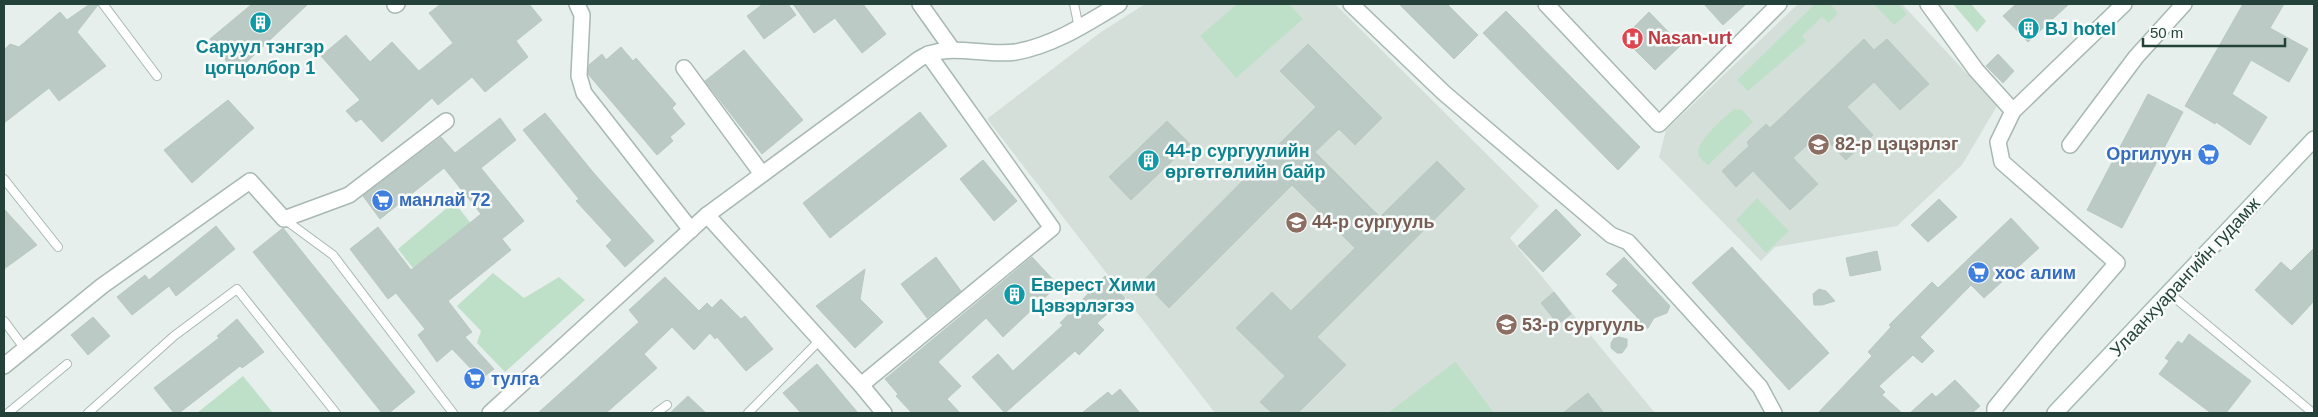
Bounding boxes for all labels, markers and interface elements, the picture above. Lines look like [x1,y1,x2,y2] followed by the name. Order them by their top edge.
[248,10,272,34] building icon: Саруул тэнгэр цогцолбор 1
[2143,15,2286,47] scale bar
[2017,17,2041,41] building icon: BJ hotel
[2045,19,2116,39] place label: BJ hotel
[2150,24,2183,41] text: 50 m
[1620,26,1644,50] hospital icon: Nasan-urt
[1648,28,1732,48] place label: Nasan-urt
[196,37,324,78] place label: Саруул тэнгэр цогцолбор 1
[1807,132,1831,156] school or university icon: 82-р цэцэрлэг
[1835,134,1959,154] place label: 82-р цэцэрлэг
[1165,141,1325,182] place label: 44-р сургуулийн өргөтгөлийн байр
[2196,142,2220,166] supermarket icon: Оргилуун
[2106,144,2192,164] place label: Оргилуун
[1137,149,1161,173] building icon: 44-р сургуулийн өргөтгөлийн байр
[371,188,395,212] supermarket icon: манлай 72
[399,190,491,210] place label: манлай 72
[2106,193,2264,361] street label: Улаанхуарангийн гудамж
[1284,210,1308,234] school or university icon: 44-р сургууль
[1312,212,1435,232] place label: 44-р сургууль
[1967,261,1991,285] supermarket icon: хос алим
[1995,263,2076,283] place label: хос алим
[1031,275,1156,316] place label: Еверест Хими Цэвэрлэгээ
[1003,283,1027,307] building icon: Еверест Хими Цэвэрлэгээ
[1494,313,1518,337] school or university icon: 53-р сургууль
[1522,315,1645,335] place label: 53-р сургууль
[463,367,487,391] supermarket icon: тулга
[491,369,540,389] place label: тулга

